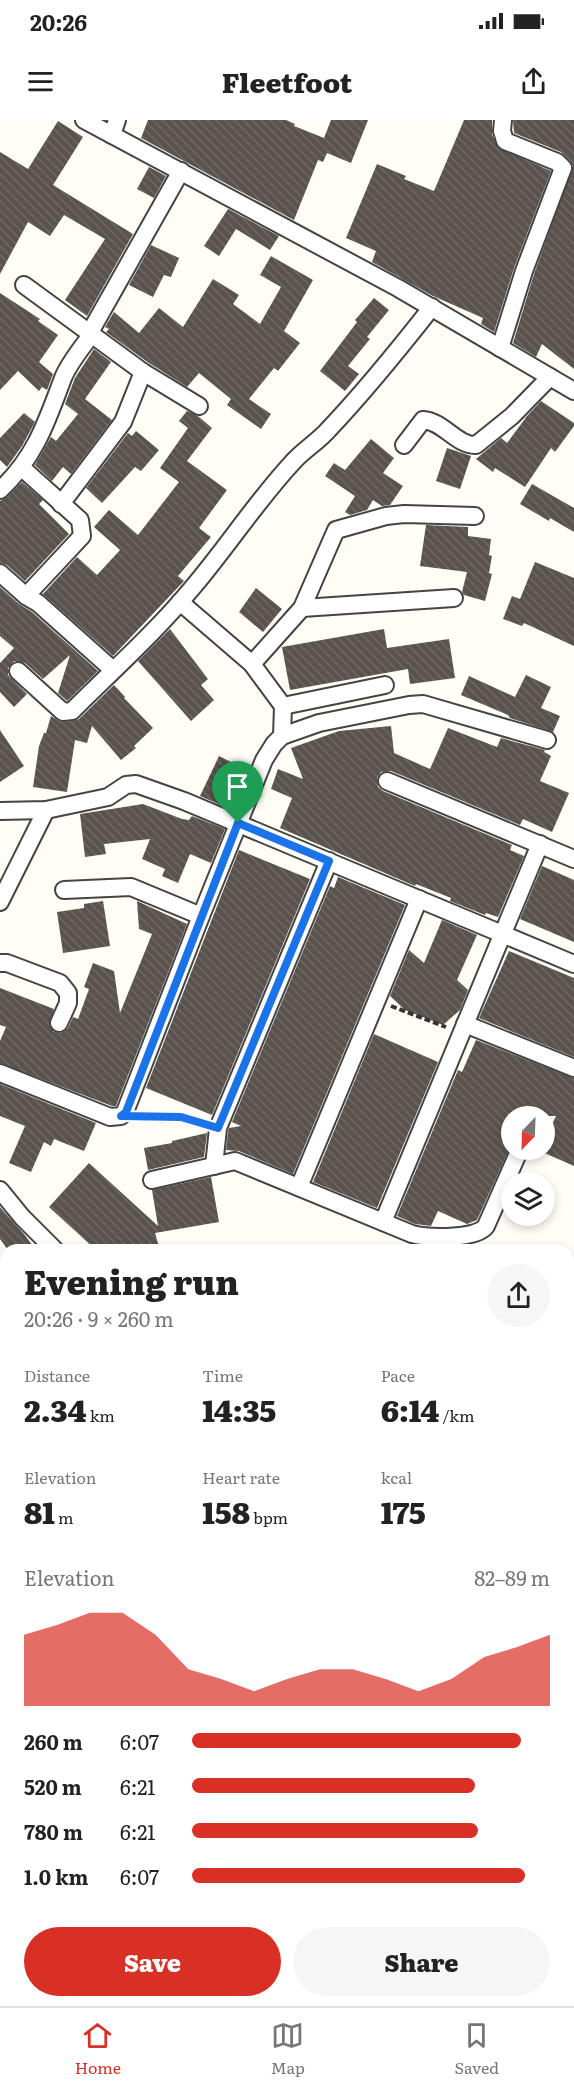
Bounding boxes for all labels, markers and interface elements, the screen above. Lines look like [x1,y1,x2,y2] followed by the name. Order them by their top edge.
[30,5,87,38] text: 20:26
[222,61,352,101] text: Fleetfoot
[24,65,57,98] icon: menu
[517,65,550,98] icon: share
[212,761,263,823] pin
[221,770,254,803] icon: arrive
[501,1106,555,1160] north arrow
[501,1106,555,1226] map controls
[501,1172,555,1226] button: layers
[24,1256,239,1305] text: Evening run
[487,1264,550,1327] button: share
[24,1303,174,1333] text: 20:26 · 9 × 260 m
[24,1363,90,1387] text: Distance
[202,1363,243,1387] text: Time
[381,1363,415,1387] text: Pace
[24,1387,86,1431] text: 2.34
[202,1387,276,1431] text: 14:35
[381,1387,439,1431] text: 6:14
[86,1403,115,1427] text: km
[439,1403,475,1427] text: /km
[24,1465,96,1489] text: Elevation
[202,1465,280,1489] text: Heart rate
[381,1465,412,1489] text: kcal
[24,1489,55,1533] text: 81
[202,1489,250,1533] text: 158
[381,1489,426,1533] text: 175
[55,1505,74,1529] text: m
[250,1505,288,1529] text: bpm
[24,1562,114,1592] text: Elevation
[474,1562,550,1592] text: 82–89 m
[24,1726,83,1756] text: 260 m
[120,1726,159,1756] text: 6:07
[24,1771,82,1801] text: 520 m
[120,1771,155,1801] text: 6:21
[24,1816,83,1846] text: 780 m
[120,1816,155,1846] text: 6:21
[24,1861,89,1891] text: 1.0 km
[120,1861,159,1891] text: 6:07
[24,1927,281,1996] button: Save
[293,1927,550,1996] button: Share
[75,2019,121,2079] tab: Home
[271,2019,305,2079] tab: Map
[455,2019,499,2079] tab: Saved

